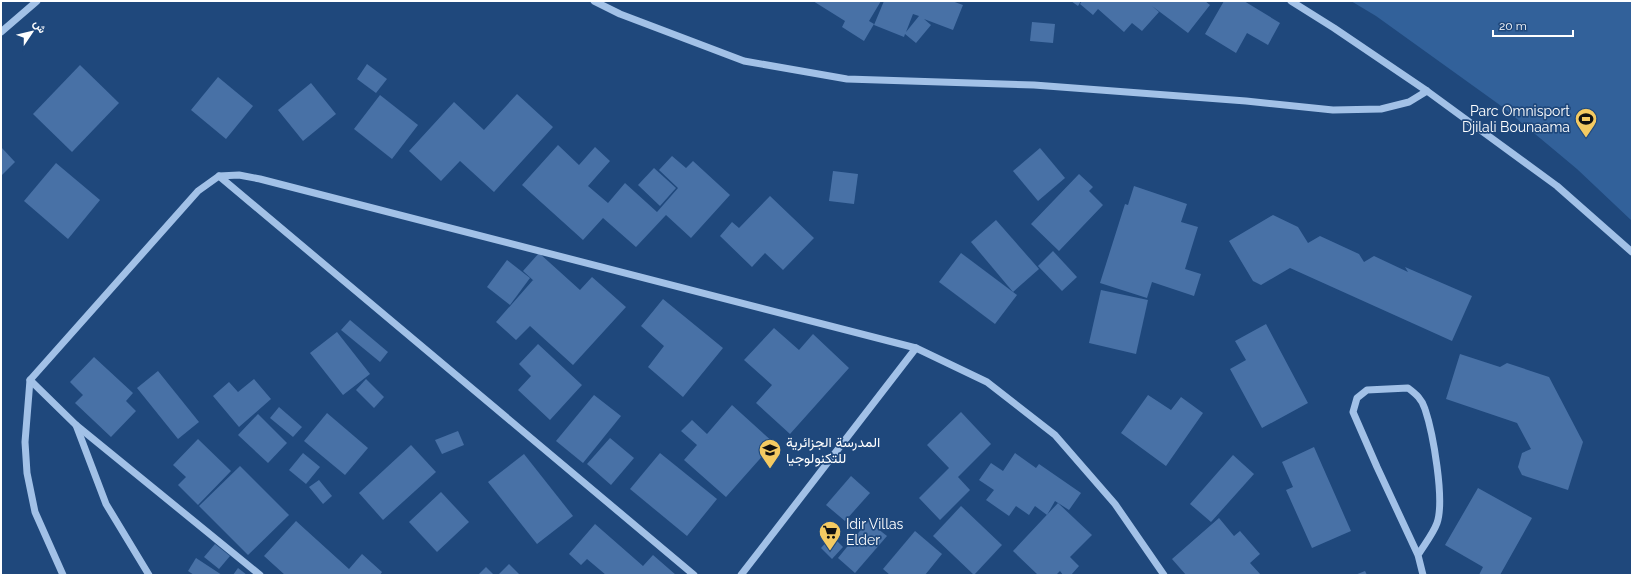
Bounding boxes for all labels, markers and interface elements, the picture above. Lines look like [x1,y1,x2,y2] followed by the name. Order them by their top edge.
[12,12,52,52] north arrow
[1493,12,1573,38] scale bar
[31,17,49,36] text: ش
[1499,19,1527,33] text: 20 m
[1462,103,1570,135] place label: Parc Omnisport Djilali Bounaama
[1573,106,1599,139] sports icon: Parc Omnisport Djilali Bounaama
[786,434,880,467] place label: المدرسة الجزائرية للتكنولوجيا
[757,437,783,470] school or university icon: المدرسة الجزائرية للتكنولوجيا
[846,516,904,548] place label: Idir Villas Elder
[817,519,843,552] supermarket icon: Idir Villas Elder

